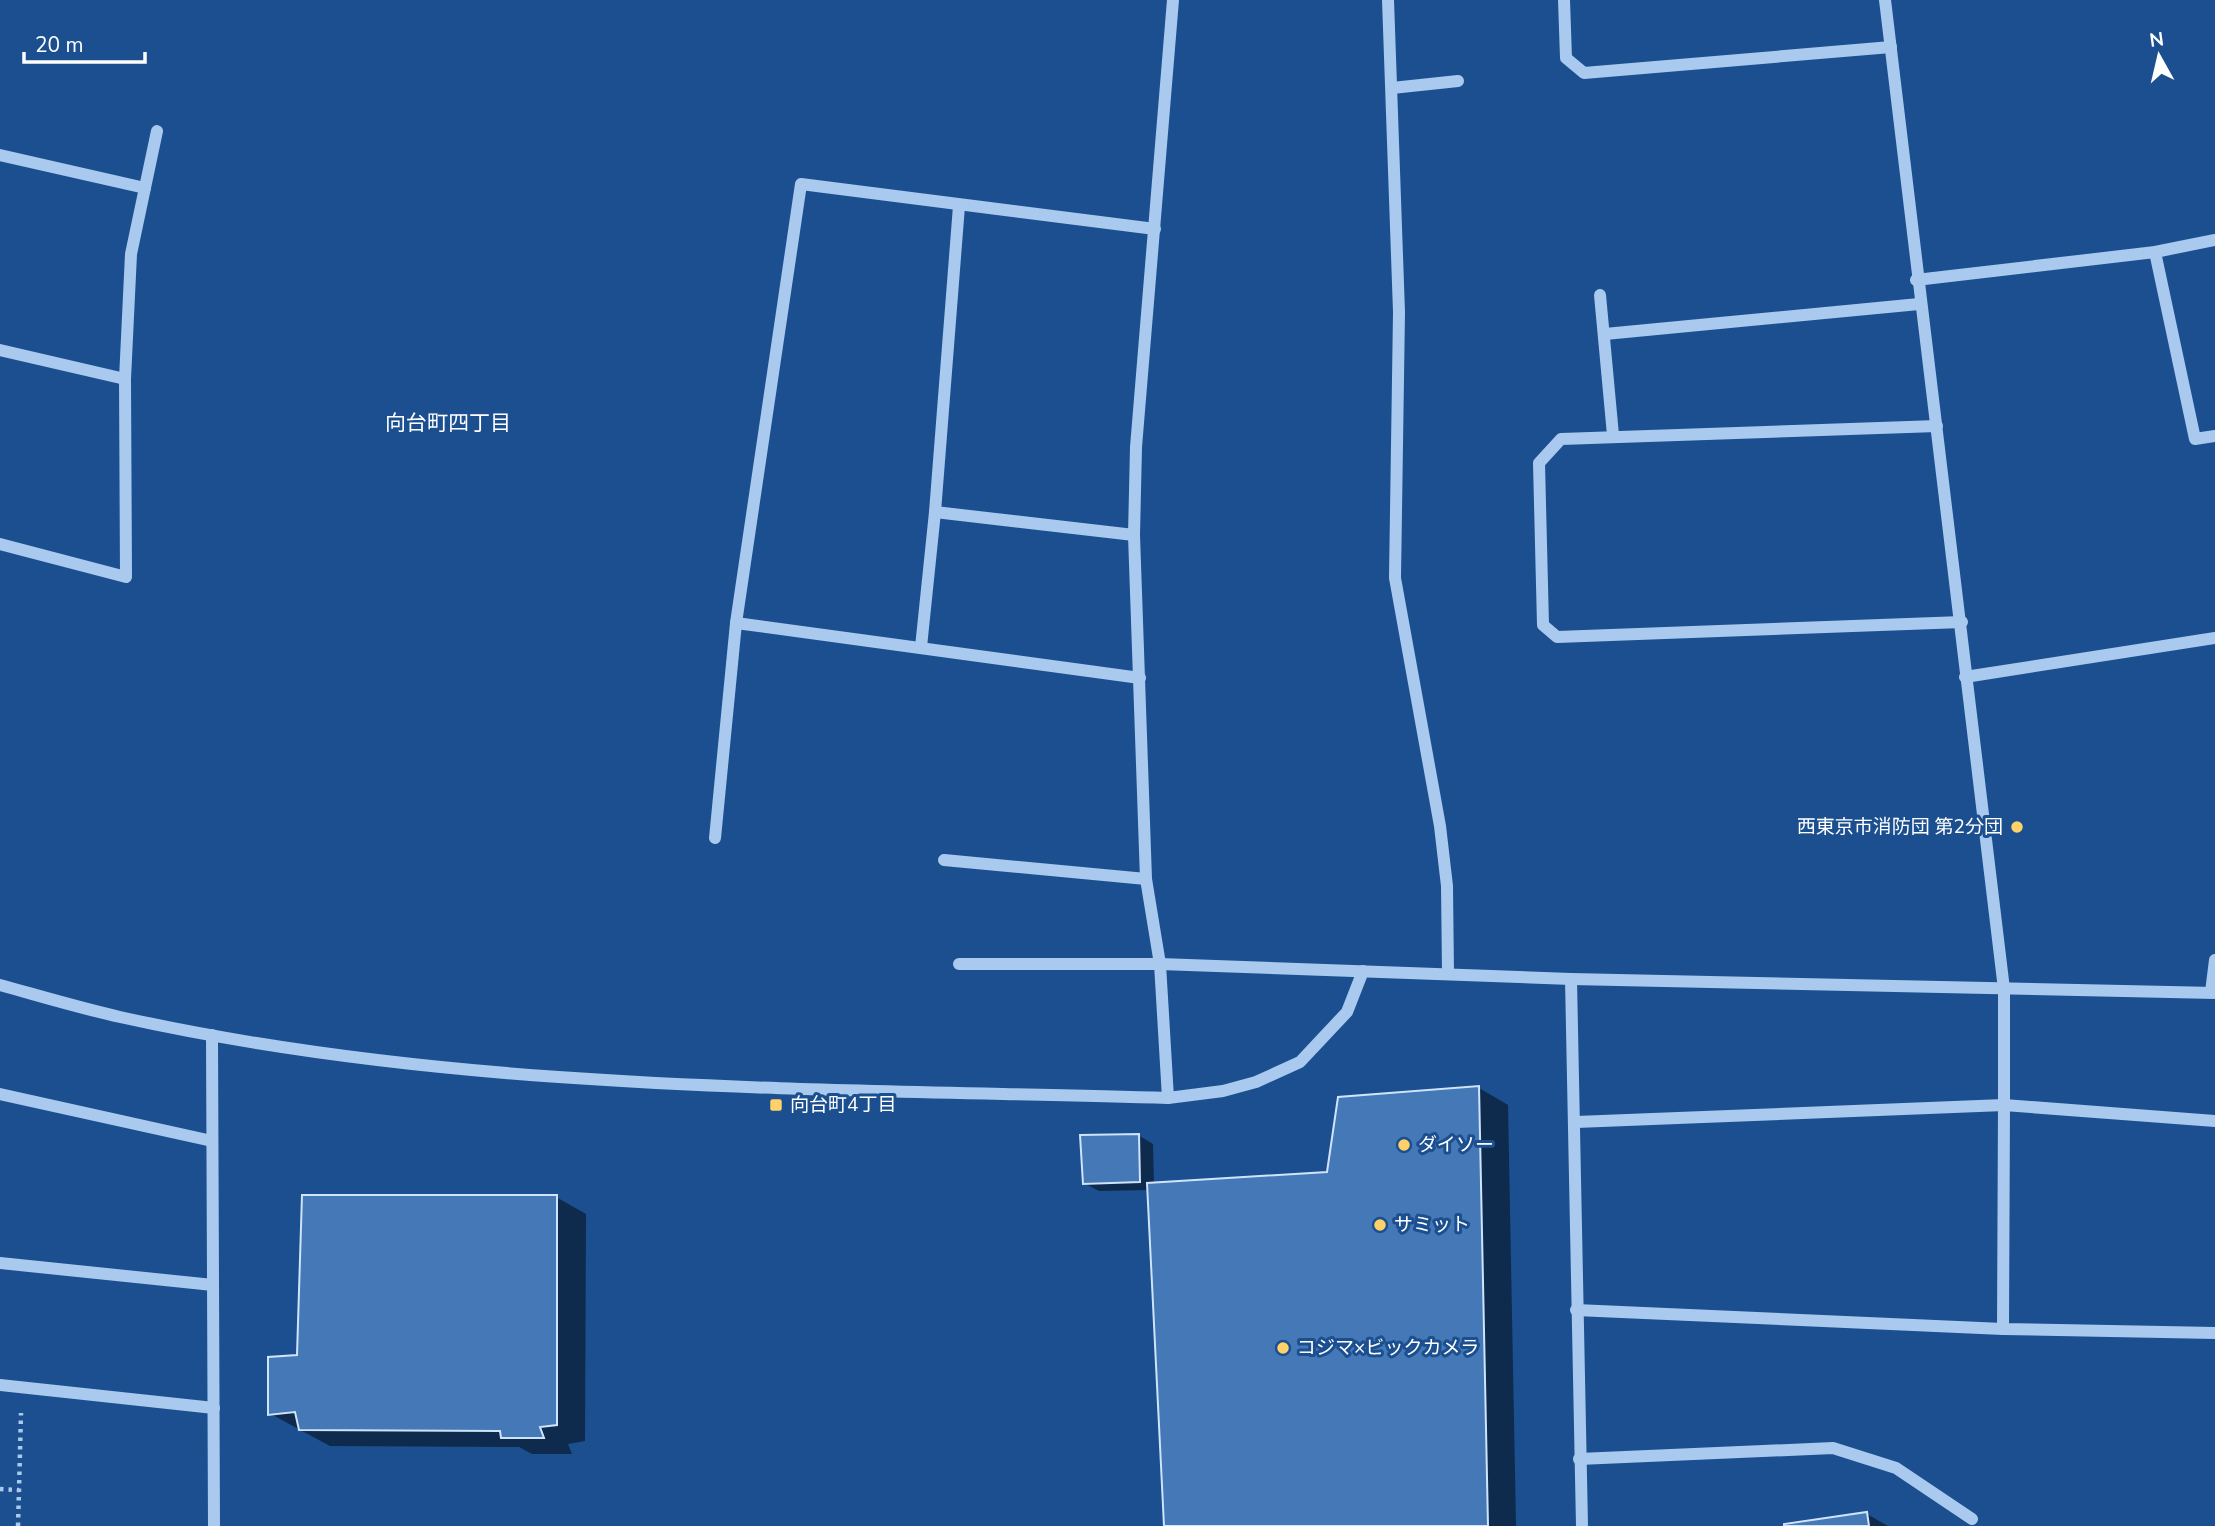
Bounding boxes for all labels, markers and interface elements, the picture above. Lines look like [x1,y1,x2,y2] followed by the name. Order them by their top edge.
[24,21,145,65] scale bar
[2124,21,2194,91] north arrow
[2148,26,2166,54] text: N
[35,31,84,59] text: 20 m
[385,409,511,437] district label: 向台町四丁目
[1797,814,2003,840] place label: 西東京市消防団 第2分団
[2009,819,2025,835] marker: 西東京市消防団 第2分団
[790,1092,896,1118] place label: 向台町4丁目
[768,1097,784,1113] marker: 向台町4丁目
[1418,1132,1494,1158] place label: ダイソー
[1396,1137,1412,1153] marker: ダイソー
[1394,1212,1470,1238] place label: サミット
[1372,1217,1388,1233] marker: サミット
[1297,1335,1479,1361] place label: コジマ×ビックカメラ
[1275,1340,1291,1356] marker: コジマ×ビックカメラ

